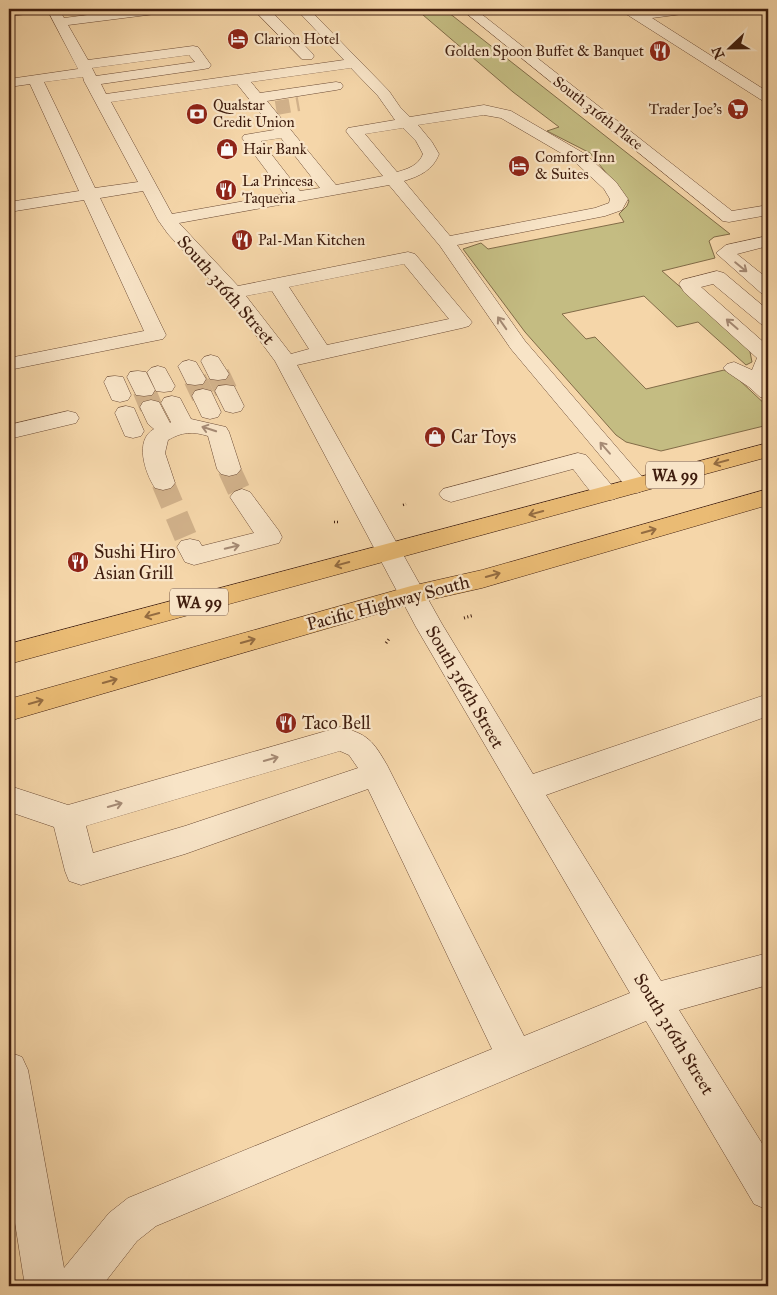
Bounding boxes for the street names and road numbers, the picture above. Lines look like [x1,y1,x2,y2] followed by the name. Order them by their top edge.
[549,72,647,154] street label: South 316th Place
[172,231,280,350] street label: South 316th Street
[646,462,704,488] road number: WA 99
[304,571,472,636] street label: Pacific Highway South
[170,588,228,616] road number: WA 99
[421,622,509,753] street label: South 316th Street
[629,969,719,1099] street label: South 316th Street

